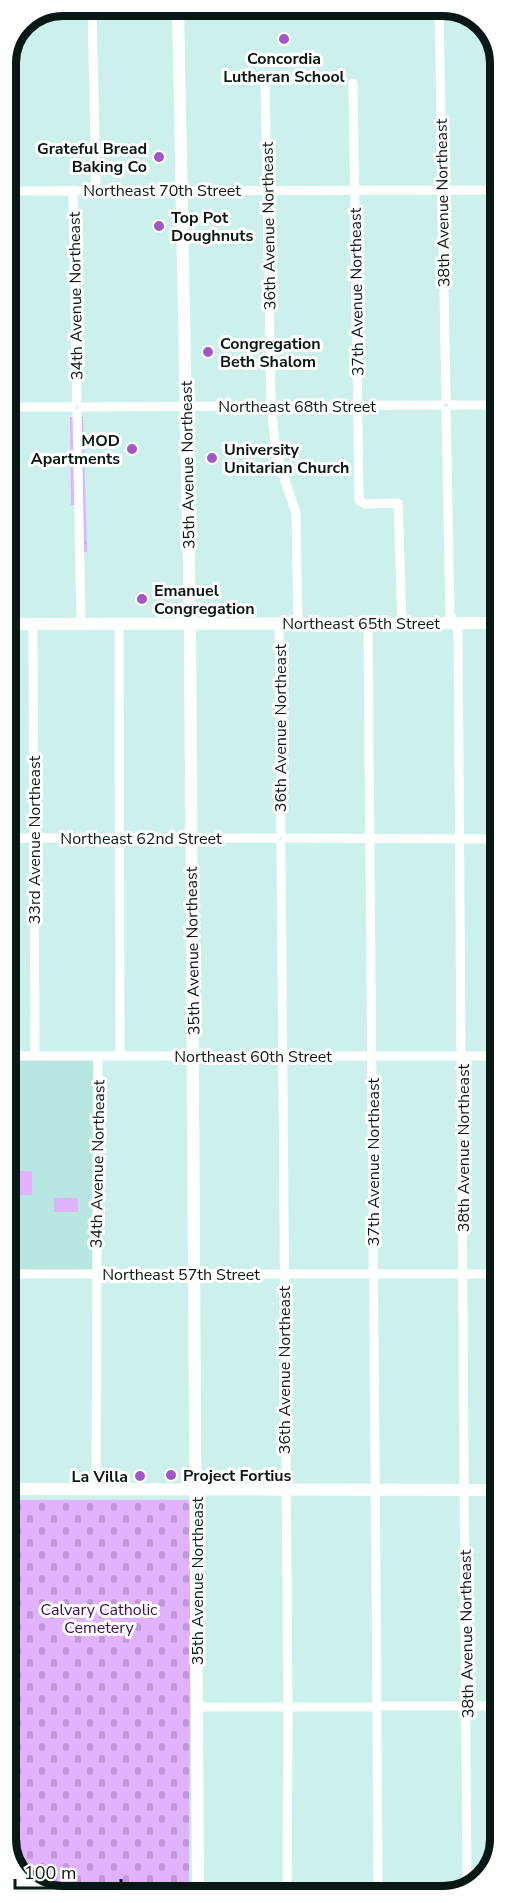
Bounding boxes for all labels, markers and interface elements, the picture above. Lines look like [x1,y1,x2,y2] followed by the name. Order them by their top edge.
[277,32,291,46] marker: Concordia Lutheran School
[223,48,345,88] place label: Concordia Lutheran School
[431,118,455,287] street label: 38th Avenue Northeast
[37,138,147,178] place label: Grateful Bread Baking Co
[257,141,281,310] street label: 36th Avenue Northeast
[152,150,166,164] marker: Grateful Bread Baking Co
[83,180,241,202] street label: Northeast 70th Street
[171,207,253,247] place label: Top Pot Doughnuts
[345,207,369,376] street label: 37th Avenue Northeast
[64,211,88,380] street label: 34th Avenue Northeast
[152,219,166,233] marker: Top Pot Doughnuts
[220,333,321,373] place label: Congregation Beth Shalom
[201,345,215,359] marker: Congregation Beth Shalom
[176,380,200,549] street label: 35th Avenue Northeast
[218,396,376,418] street label: Northeast 68th Street
[31,430,120,470] place label: MOD Apartments
[224,439,349,479] place label: University Unitarian Church
[125,442,139,456] marker: MOD Apartments
[205,451,219,465] marker: University Unitarian Church
[154,580,255,620] place label: Emanuel Congregation
[135,592,149,606] marker: Emanuel Congregation
[282,613,440,635] street label: Northeast 65th Street
[270,643,292,812] street label: 36th Avenue Northeast
[24,755,46,924] street label: 33rd Avenue Northeast
[60,828,222,850] street label: Northeast 62nd Street
[181,866,205,1035] street label: 35th Avenue Northeast
[174,1046,332,1068] street label: Northeast 60th Street
[453,1063,475,1232] street label: 38th Avenue Northeast
[363,1077,385,1246] street label: 37th Avenue Northeast
[86,1079,110,1248] street label: 34th Avenue Northeast
[102,1264,260,1286] street label: Northeast 57th Street
[274,1285,296,1454] street label: 36th Avenue Northeast
[183,1465,292,1487] place label: Project Fortius
[71,1466,128,1488] place label: La Villa
[164,1468,178,1482] marker: Project Fortius
[133,1469,147,1483] marker: La Villa
[187,1496,209,1665] street label: 35th Avenue Northeast
[455,1549,479,1718] street label: 38th Avenue Northeast
[40,1599,158,1639] park label: Calvary Catholic Cemetery
[15,1852,122,1890] scale bar
[24,1861,76,1885] text: 100 m

